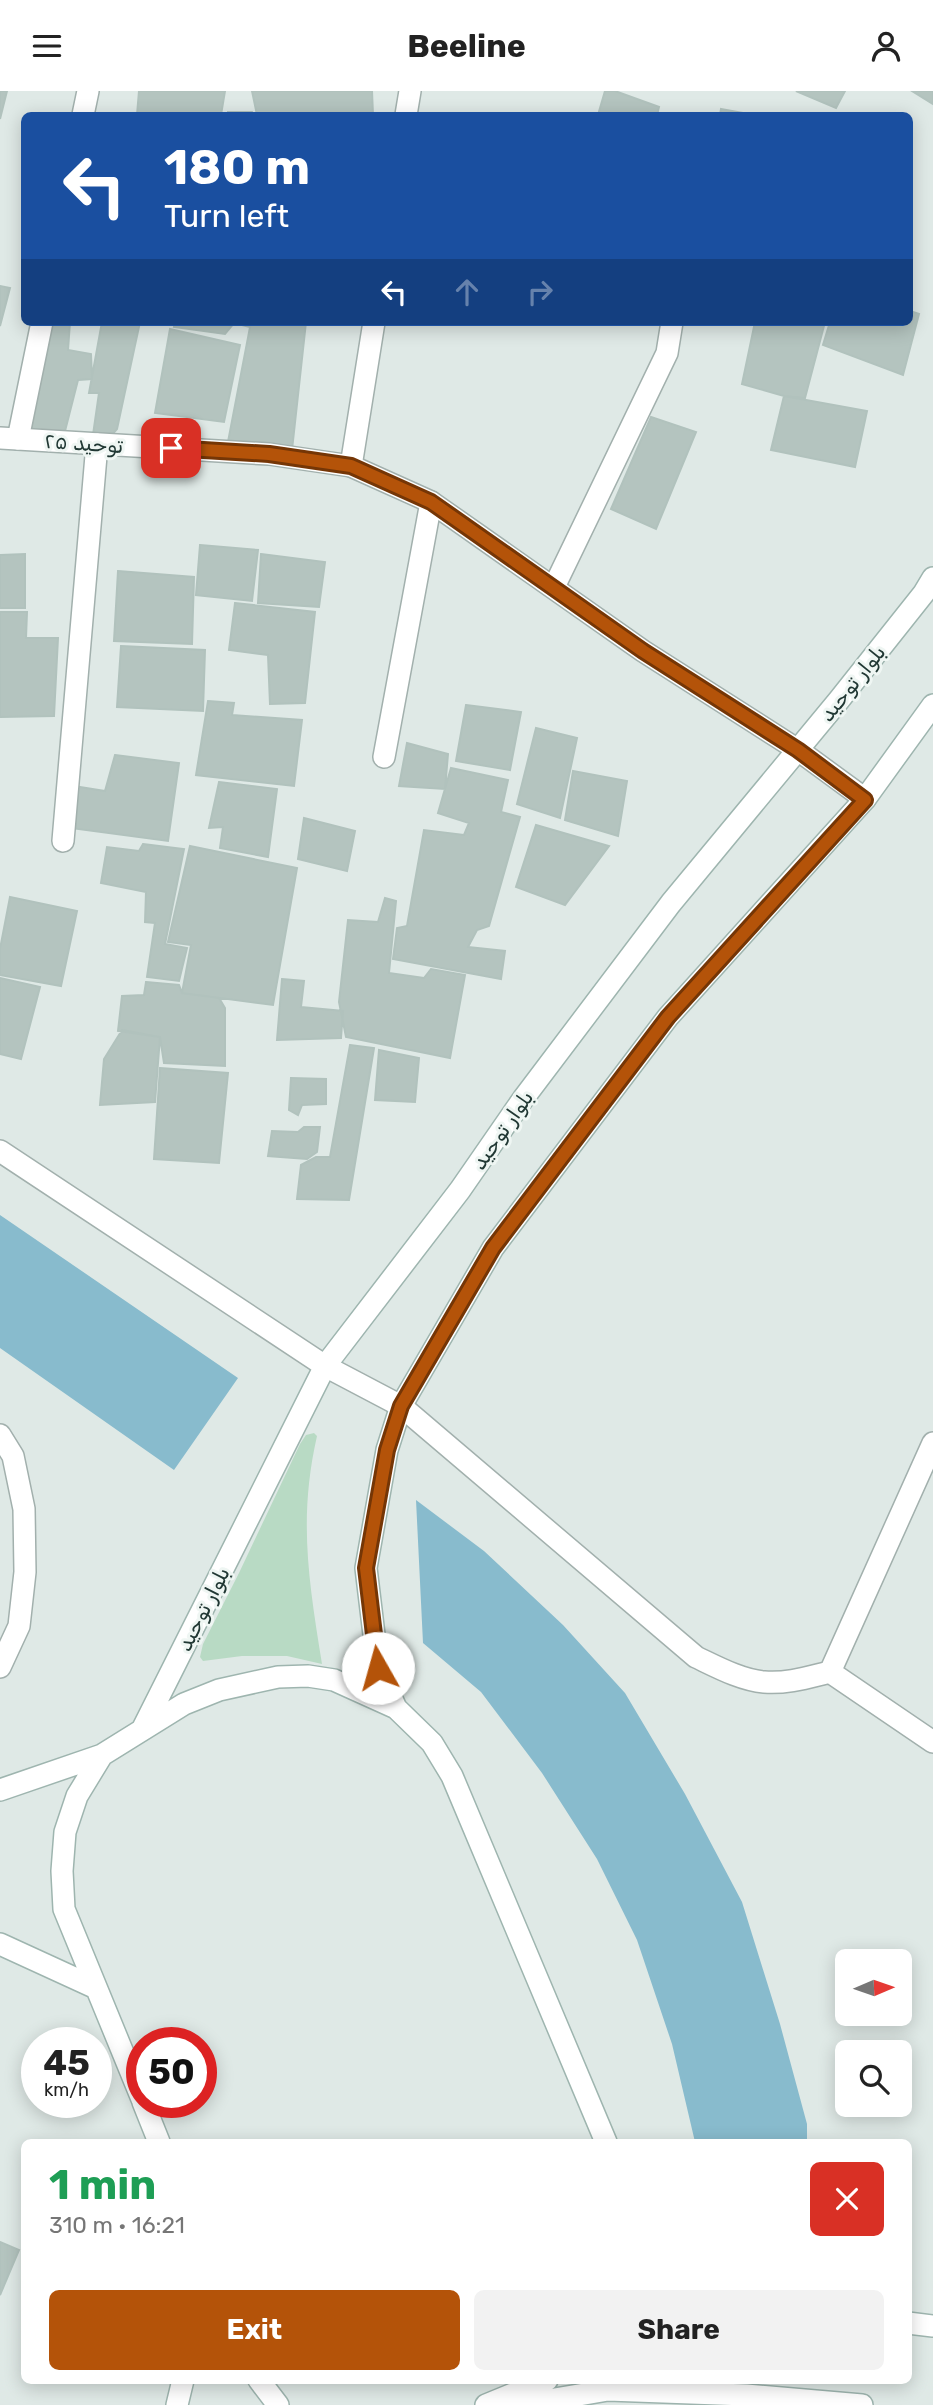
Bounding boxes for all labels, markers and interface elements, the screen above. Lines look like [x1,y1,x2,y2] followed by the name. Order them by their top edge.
[28,27,66,65] icon: menu
[407,27,526,65] text: Beeline
[867,27,905,65] icon: person
[164,138,310,196] text: 180 m
[49,140,140,231] icon: left
[164,197,289,235] text: Turn left
[375,273,413,311] icon: left
[448,273,486,311] icon: ahead
[521,273,559,311] icon: right
[141,418,201,478] pin
[44,428,125,458] street label: توحید ۲۵
[152,429,190,467] icon: arrive
[814,640,890,726] street label: بلوار توحید
[466,1086,538,1174] street label: بلوار توحید
[171,1563,235,1655] street label: بلوار توحید
[341,1631,415,1705] position arrow
[835,1949,912,2027] north arrow
[835,1949,912,2117] map controls
[126,2027,217,2118] speed limit sign: 50
[835,2040,912,2117] button: search
[43,2042,90,2084] text: 45
[44,2079,89,2101] text: km/h
[49,2160,156,2210] text: 1 min
[810,2162,884,2236] button: close
[49,2211,185,2239] text: 310 m · 16:21
[49,2290,460,2370] button: Exit
[474,2290,884,2370] button: Share

